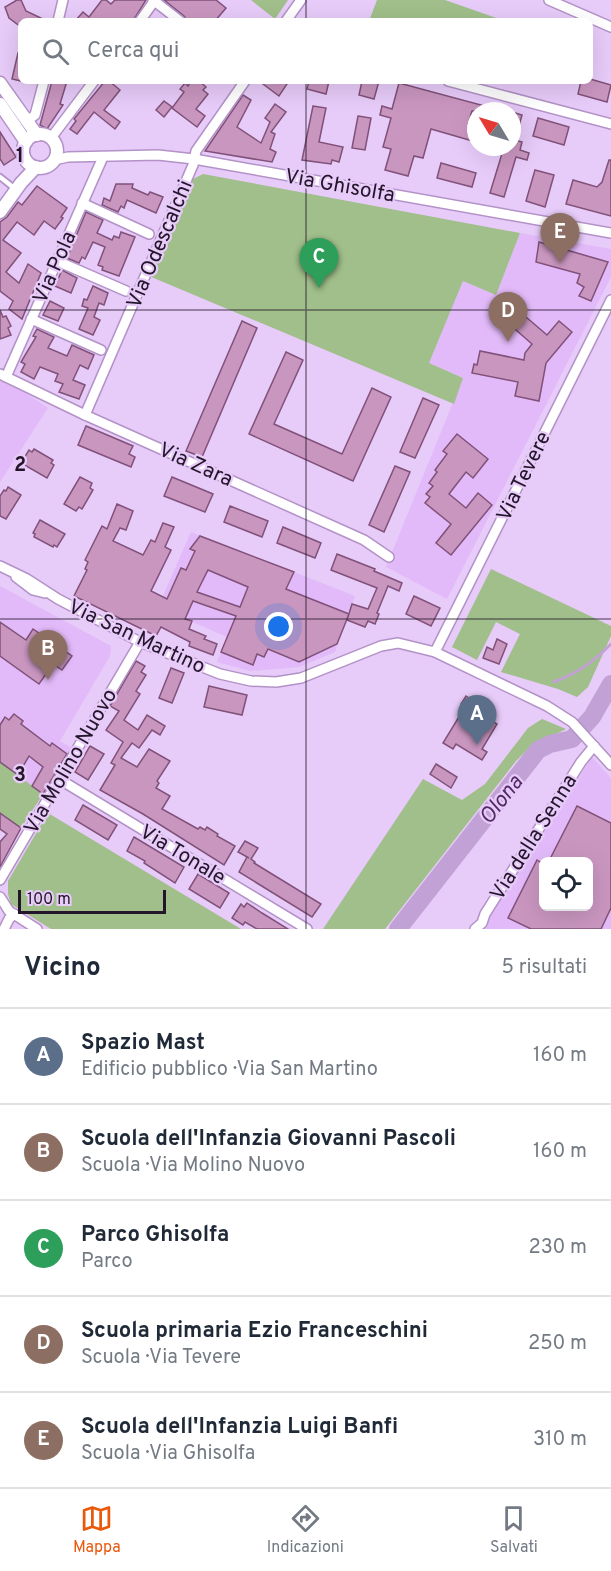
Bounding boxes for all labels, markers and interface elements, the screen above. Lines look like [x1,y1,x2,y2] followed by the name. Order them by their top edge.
[18,18,593,84] search box
[39,35,72,68] icon: search
[87,38,179,65] text: Cerca qui
[467,102,521,156] north arrow
[16,144,24,170] text: 1
[283,164,397,209] street label: Via Ghisolfa
[121,176,200,313] street label: Via Odescalchi
[540,214,580,263] pin: E
[27,227,83,308] street label: Via Pola
[300,238,338,288] pin: C
[488,292,528,342] pin: D
[491,427,558,526] street label: Via Tevere
[154,437,237,494] street label: Via Zara
[14,453,26,479] text: 2
[63,594,209,681] street label: Via San Martino
[264,612,293,641] your location
[28,630,68,680] pin: B
[19,684,124,839] street label: Via Molino Nuovo
[458,696,496,745] pin: A
[14,763,26,789] text: 3
[474,770,530,831] water label: Olona
[485,770,584,906] street label: Via della Senna
[134,819,230,892] street label: Via Tonale
[539,857,593,911] map controls
[539,857,593,911] button: locate
[18,887,166,914] scale bar
[27,890,71,910] text: 100 m
[24,952,101,985] text: Vicino
[502,955,587,981] text: 5 risultati
[81,1030,205,1057] text: Spazio Mast
[36,1043,51,1069] text: A
[533,1043,587,1069] text: 160 m
[81,1057,378,1083] text: Edificio pubblico · Via San Martino
[81,1126,456,1153] text: Scuola dell'Infanzia Giovanni Pascoli
[37,1139,50,1165] text: B
[533,1139,587,1165] text: 160 m
[81,1153,305,1179] text: Scuola · Via Molino Nuovo
[81,1222,229,1249] text: Parco Ghisolfa
[37,1235,50,1261] text: C
[528,1235,587,1261] text: 230 m
[81,1249,133,1275] text: Parco
[81,1318,428,1345] text: Scuola primaria Ezio Franceschini
[36,1331,51,1357] text: D
[528,1331,587,1357] text: 250 m
[81,1345,241,1371] text: Scuola · Via Tevere
[81,1414,398,1441] text: Scuola dell'Infanzia Luigi Banfi
[37,1427,50,1453] text: E
[533,1427,587,1453] text: 310 m
[81,1441,255,1467] text: Scuola · Via Ghisolfa
[73,1502,121,1558] tab: Mappa
[267,1502,344,1558] tab: Indicazioni
[490,1502,538,1558] tab: Salvati

